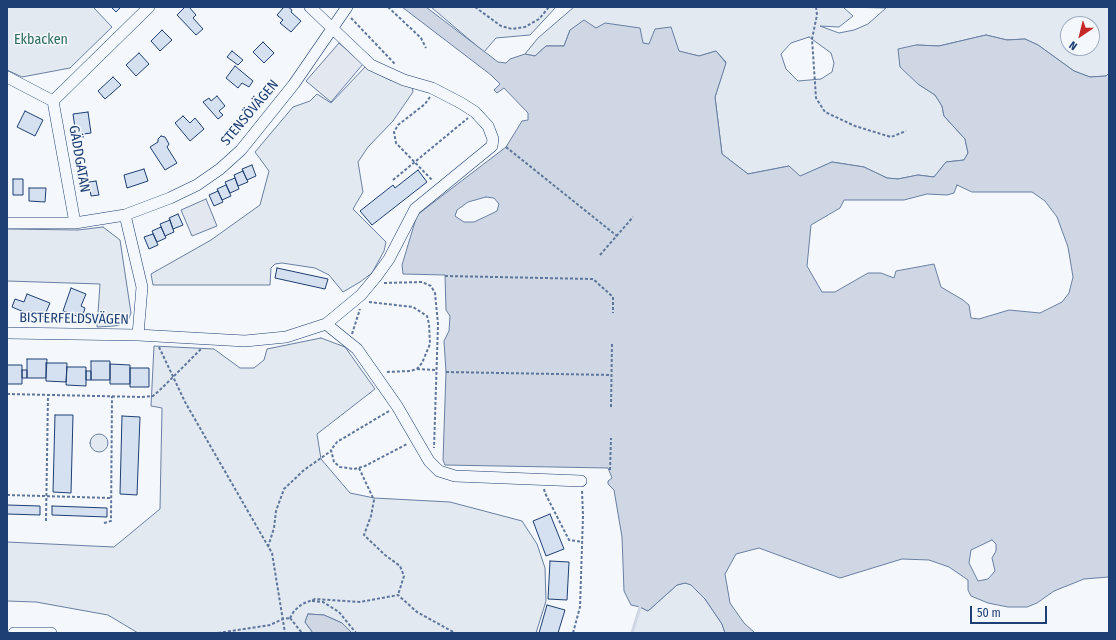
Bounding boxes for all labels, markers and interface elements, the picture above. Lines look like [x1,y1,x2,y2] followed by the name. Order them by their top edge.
[1060,16,1100,56] north arrow
[14,32,68,48] park label: Ekbacken
[1067,38,1080,53] text: N
[218,77,282,149] street label: STENSÖVÄGEN
[65,124,93,194] street label: GÄDDGATAN
[19,310,129,328] street label: BISTERFELDSVÄGEN
[972,598,1049,624] scale bar
[977,606,1001,620] text: 50 m

